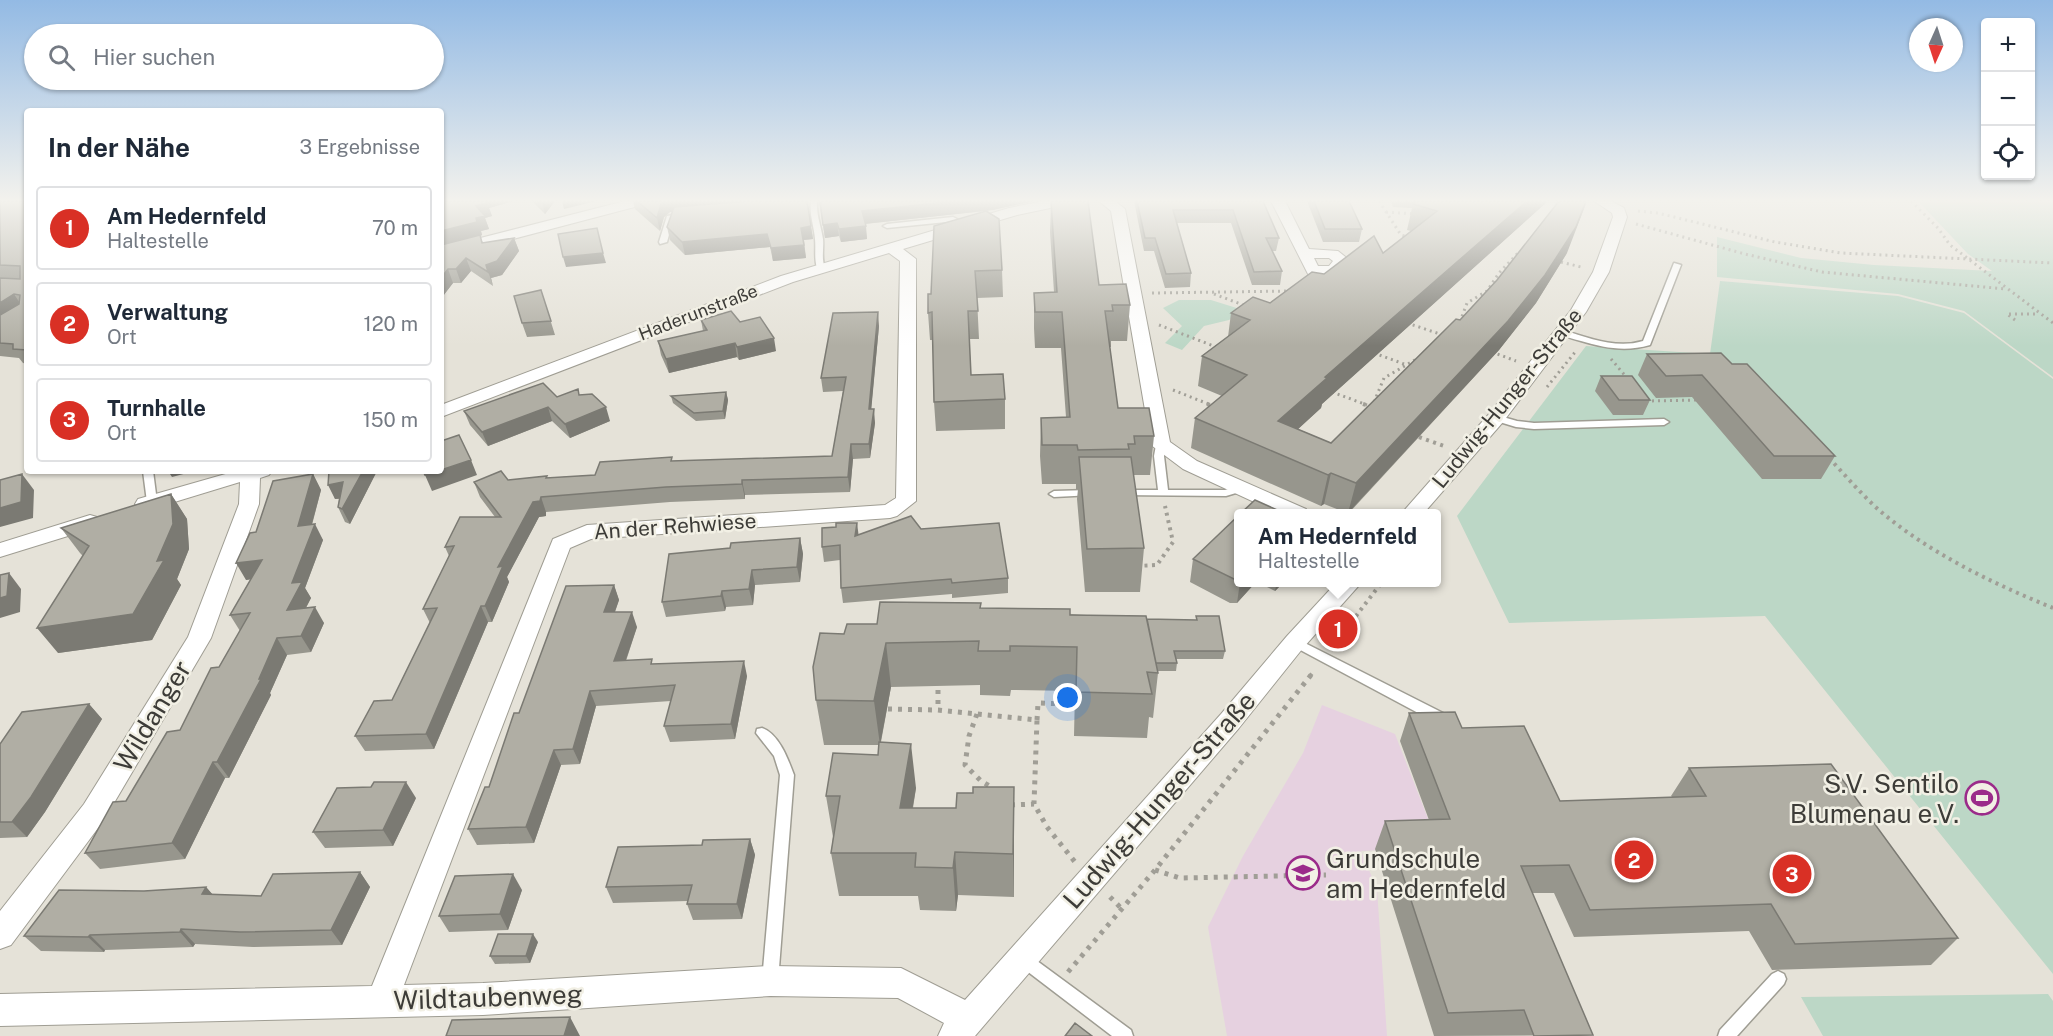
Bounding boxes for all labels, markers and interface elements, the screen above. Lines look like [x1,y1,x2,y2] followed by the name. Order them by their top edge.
[1909,18,1963,72] north arrow
[1981,18,2035,180] map controls
[1981,18,2035,72] button: +
[24,24,444,90] search box
[45,41,78,74] icon: search
[93,44,215,70] text: Hier suchen
[1981,72,2035,126] button: −
[1981,126,2035,180] button: locate
[48,132,190,163] text: In der Nähe
[299,135,420,159] text: 3 Ergebnisse
[107,203,266,229] text: Am Hedernfeld
[65,216,74,240] text: 1
[372,216,418,240] text: 70 m
[107,229,209,253] text: Haltestelle
[635,280,761,344] street label: Haderunstraße
[107,299,228,325] text: Verwaltung
[1427,303,1587,493] street label: Ludwig-Hunger-Straße
[63,312,76,336] text: 2
[364,312,418,336] text: 120 m
[107,325,137,349] text: Ort
[107,395,206,421] text: Turnhalle
[63,408,76,432] text: 3
[363,408,418,432] text: 150 m
[107,421,137,445] text: Ort
[593,508,757,544] street label: An der Rehwiese
[1234,509,1441,587] popup
[1258,523,1417,549] text: Am Hedernfeld
[1258,549,1360,573] text: Haltestelle
[1318,606,1358,652] pin: 1
[107,655,197,777] street label: Wildanger
[1053,683,1082,712] your location
[1056,685,1262,915] street label: Ludwig-Hunger-Straße
[1790,768,1959,829] place label: S.V. Sentilo Blumenau e.V.
[1964,780,2000,816] sports icon: S.V. Sentilo Blumenau e.V.
[1614,838,1654,882] pin: 2
[1326,843,1506,904] place label: Grundschule am Hedernfeld
[1772,852,1812,896] pin: 3
[1285,855,1321,891] school or university icon: Grundschule am Hedernfeld
[393,978,583,1016] street label: Wildtaubenweg

